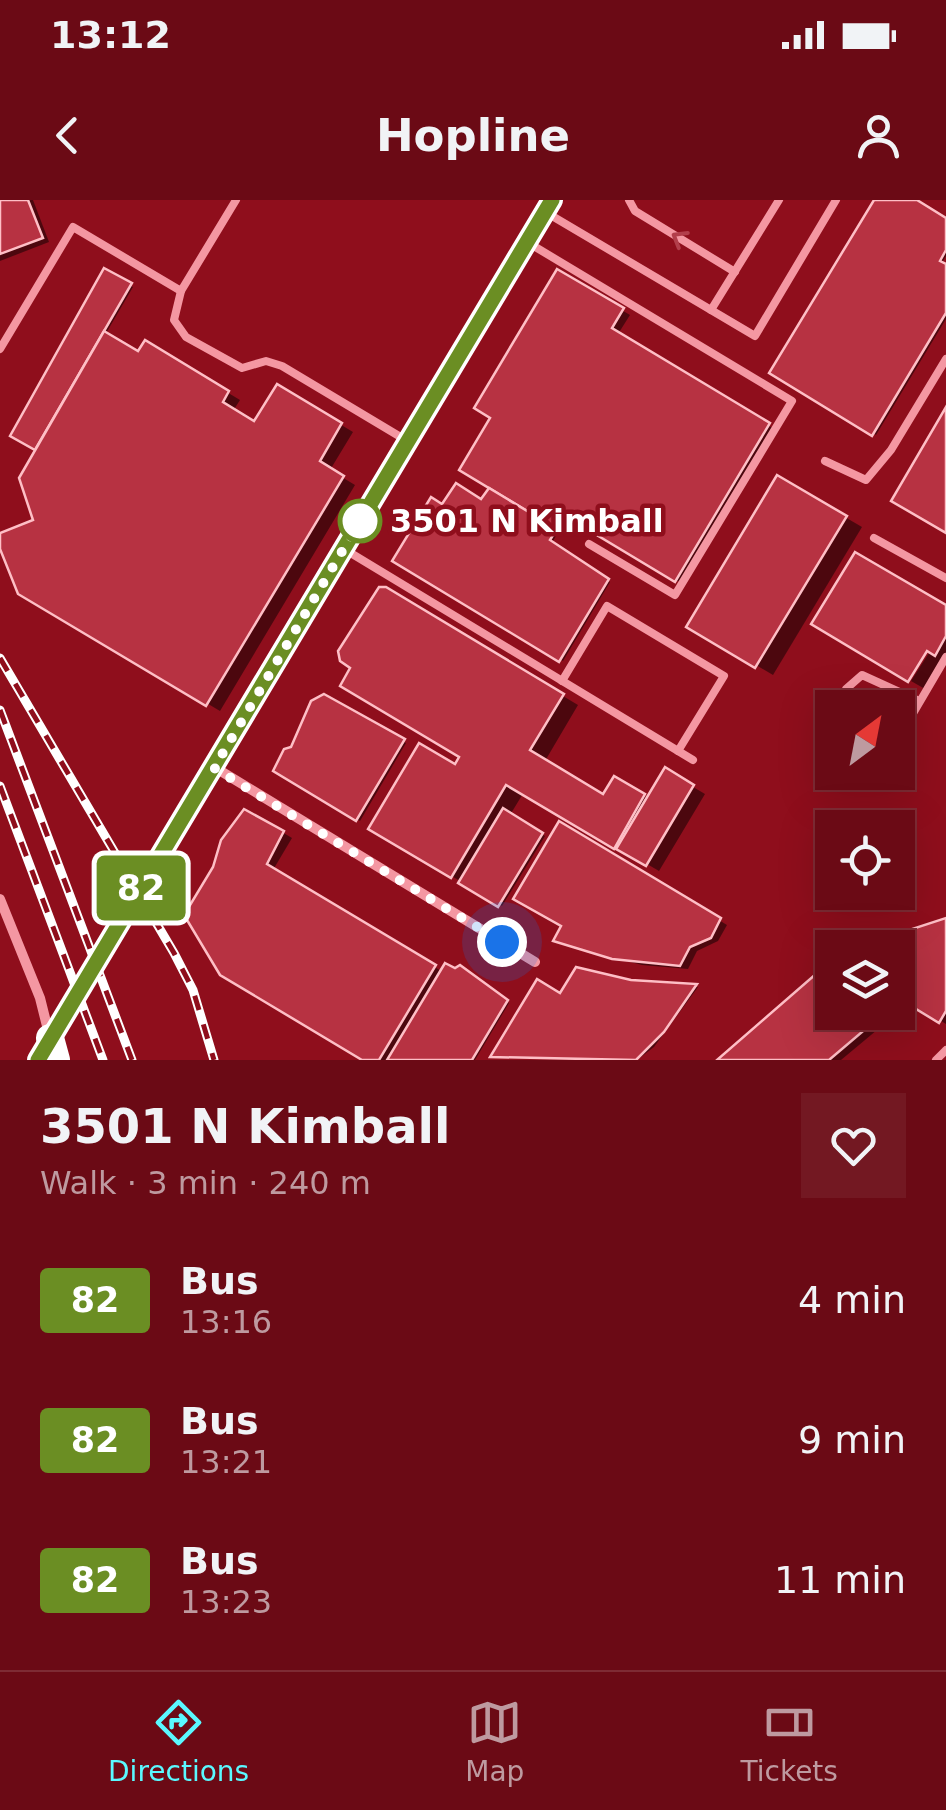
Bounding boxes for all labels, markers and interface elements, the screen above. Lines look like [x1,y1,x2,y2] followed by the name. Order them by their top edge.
[50,13,171,57] text: 13:12
[40,108,95,163] icon: back
[851,108,906,163] icon: person
[376,109,570,162] text: Hopline
[672,232,690,251] one-way arrow
[339,500,381,542] marker: 3501 N Kimball
[390,502,664,540] place label: 3501 N Kimball
[815,690,915,790] north arrow
[815,690,915,1030] map controls
[815,810,915,910] button: locate
[96,856,186,920] line badge: 82
[117,868,165,908] text: 82
[477,917,527,967] your location
[815,930,915,1030] button: layers
[801,1093,906,1198] button: heart
[40,1098,451,1154] text: 3501 N Kimball
[40,1164,371,1202] text: Walk · 3 min · 240 m
[180,1259,259,1303] text: Bus
[798,1278,906,1322] text: 4 min
[71,1280,119,1320] text: 82
[180,1303,272,1341] text: 13:16
[180,1399,259,1443] text: Bus
[798,1418,906,1462] text: 9 min
[71,1420,119,1460] text: 82
[180,1443,272,1481] text: 13:21
[180,1539,259,1583] text: Bus
[774,1558,906,1602] text: 11 min
[71,1560,119,1600] text: 82
[180,1583,272,1621] text: 13:23
[108,1695,249,1788] tab: Directions
[465,1695,524,1788] tab: Map
[741,1695,838,1788] tab: Tickets

